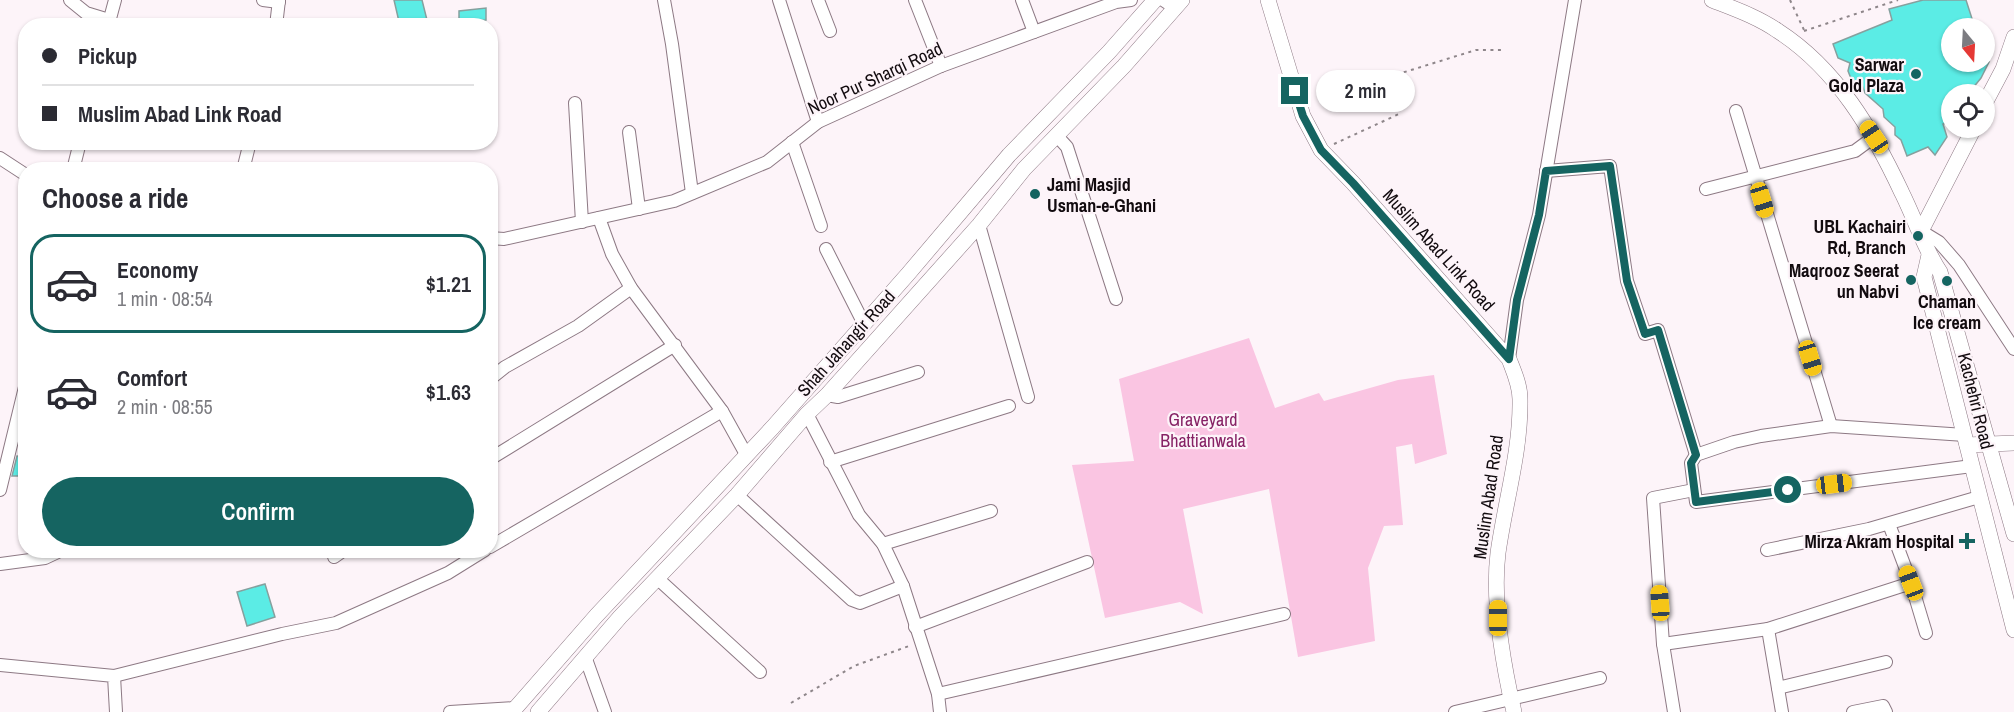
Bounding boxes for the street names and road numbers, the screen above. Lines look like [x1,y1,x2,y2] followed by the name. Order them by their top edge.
[804,36,946,120] street label: Noor Pur Sharqi Road
[1377,183,1501,317] street label: Muslim Abad Link Road
[791,284,901,402] street label: Shah Jahangir Road
[1952,350,2000,452] street label: Kachehri Road
[1467,434,1509,560] street label: Muslim Abad Road

